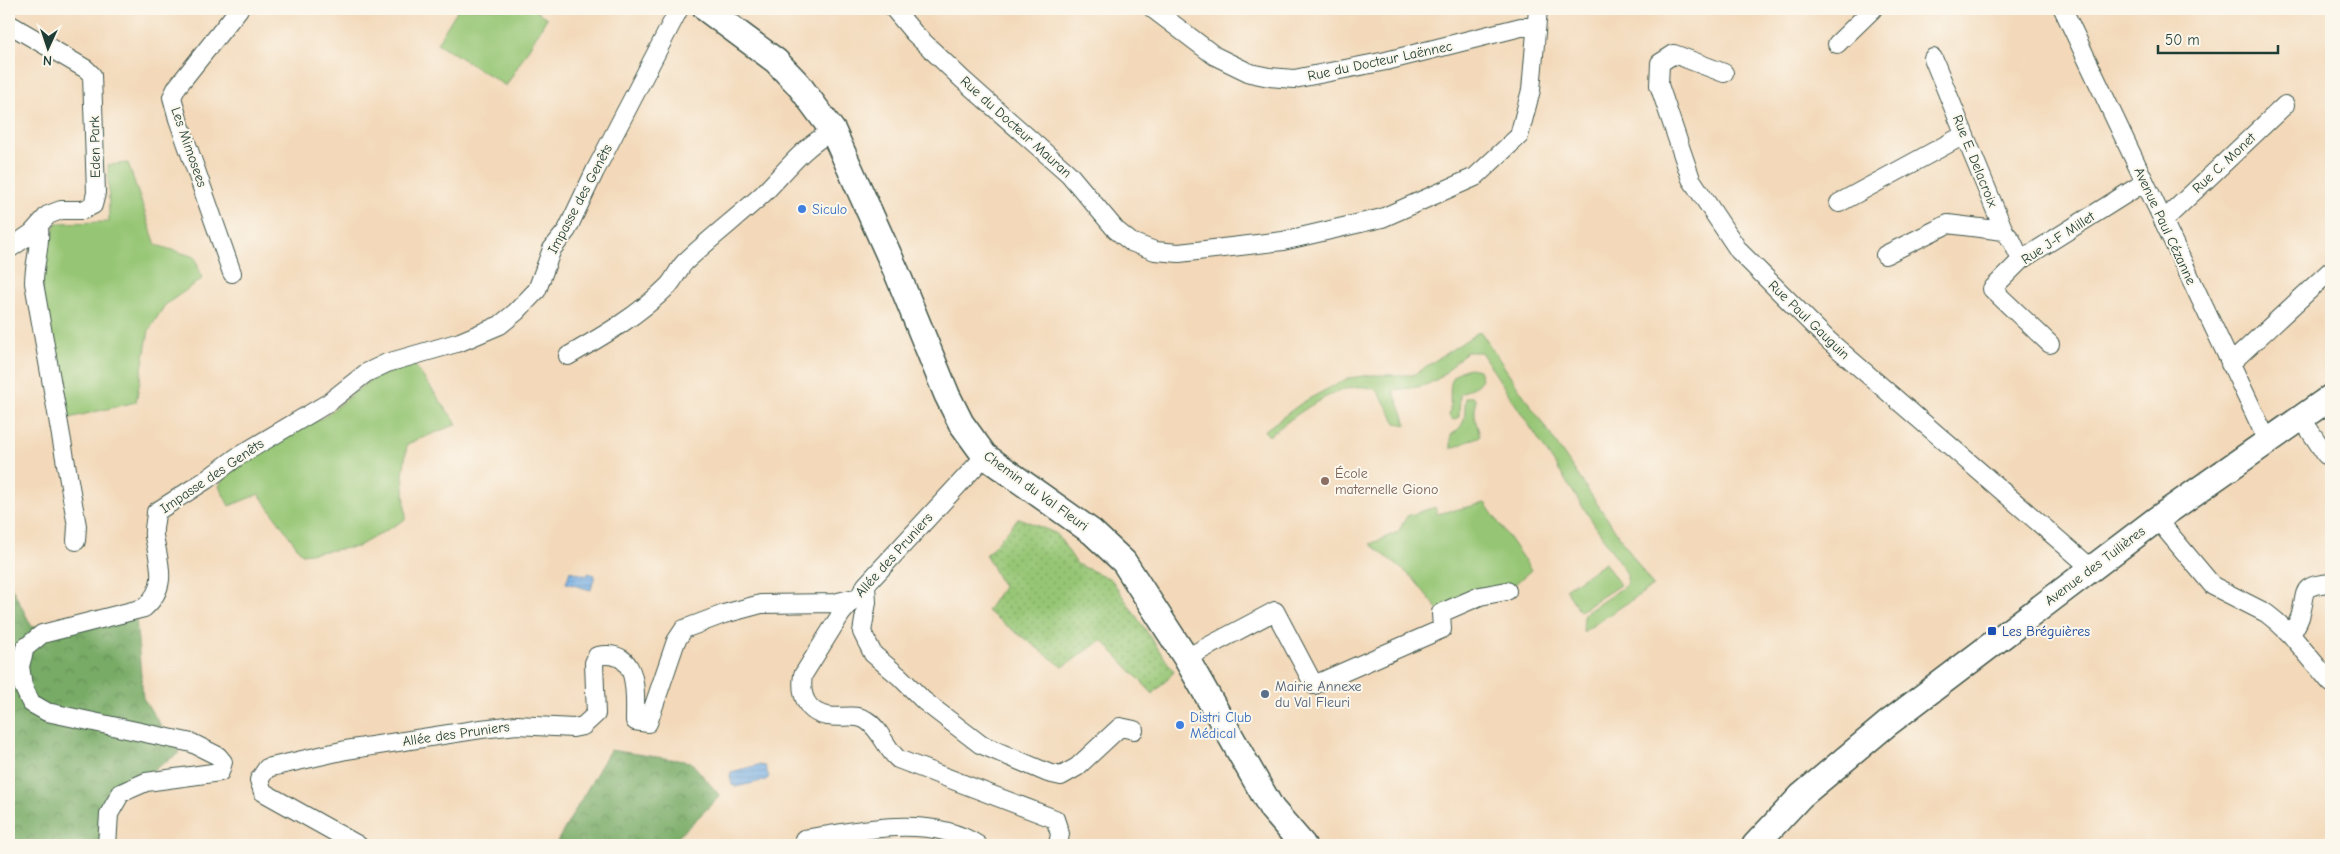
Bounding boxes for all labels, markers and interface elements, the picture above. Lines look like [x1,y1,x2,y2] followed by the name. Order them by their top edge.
[22,22,72,72] north arrow
[2158,22,2278,54] scale bar
[2165,31,2200,49] text: 50 m
[1306,37,1454,85] street label: Rue du Docteur Laënnec
[42,52,52,69] text: N
[957,73,1075,181] street label: Rue du Docteur Mauran
[167,105,211,190] street label: Les Mimosees
[1949,112,2001,210] street label: Rue E. Delacroix
[86,116,104,178] street label: Eden Park
[2189,129,2260,197] street label: Rue C. Monet
[544,141,616,257] street label: Impasse des Genêts
[2130,165,2200,287] street label: Avenue Paul Cézanne
[812,201,847,218] place label: Siculo
[796,203,808,215] marker: Siculo
[2018,207,2099,268] street label: Rue J-F Millet
[1765,277,1853,363] street label: Rue Paul Gauguin
[157,435,267,517] street label: Impasse des Genêts
[980,447,1092,535] street label: Chemin du Val Fleuri
[1335,465,1438,498] place label: École maternelle Giono
[1319,475,1331,487] marker: École maternelle Giono
[852,509,936,601] street label: Allée des Pruniers
[2041,523,2149,609] street label: Avenue des Tuilières
[2002,623,2090,640] place label: Les Bréguières
[1986,625,1998,637] marker: Les Bréguières
[1275,678,1362,711] place label: Mairie Annexe du Val Fleuri
[1259,688,1271,700] marker: Mairie Annexe du Val Fleuri
[1190,709,1252,742] place label: Distri Club Médical
[401,718,511,750] street label: Allée des Pruniers
[1174,719,1186,731] marker: Distri Club Médical

